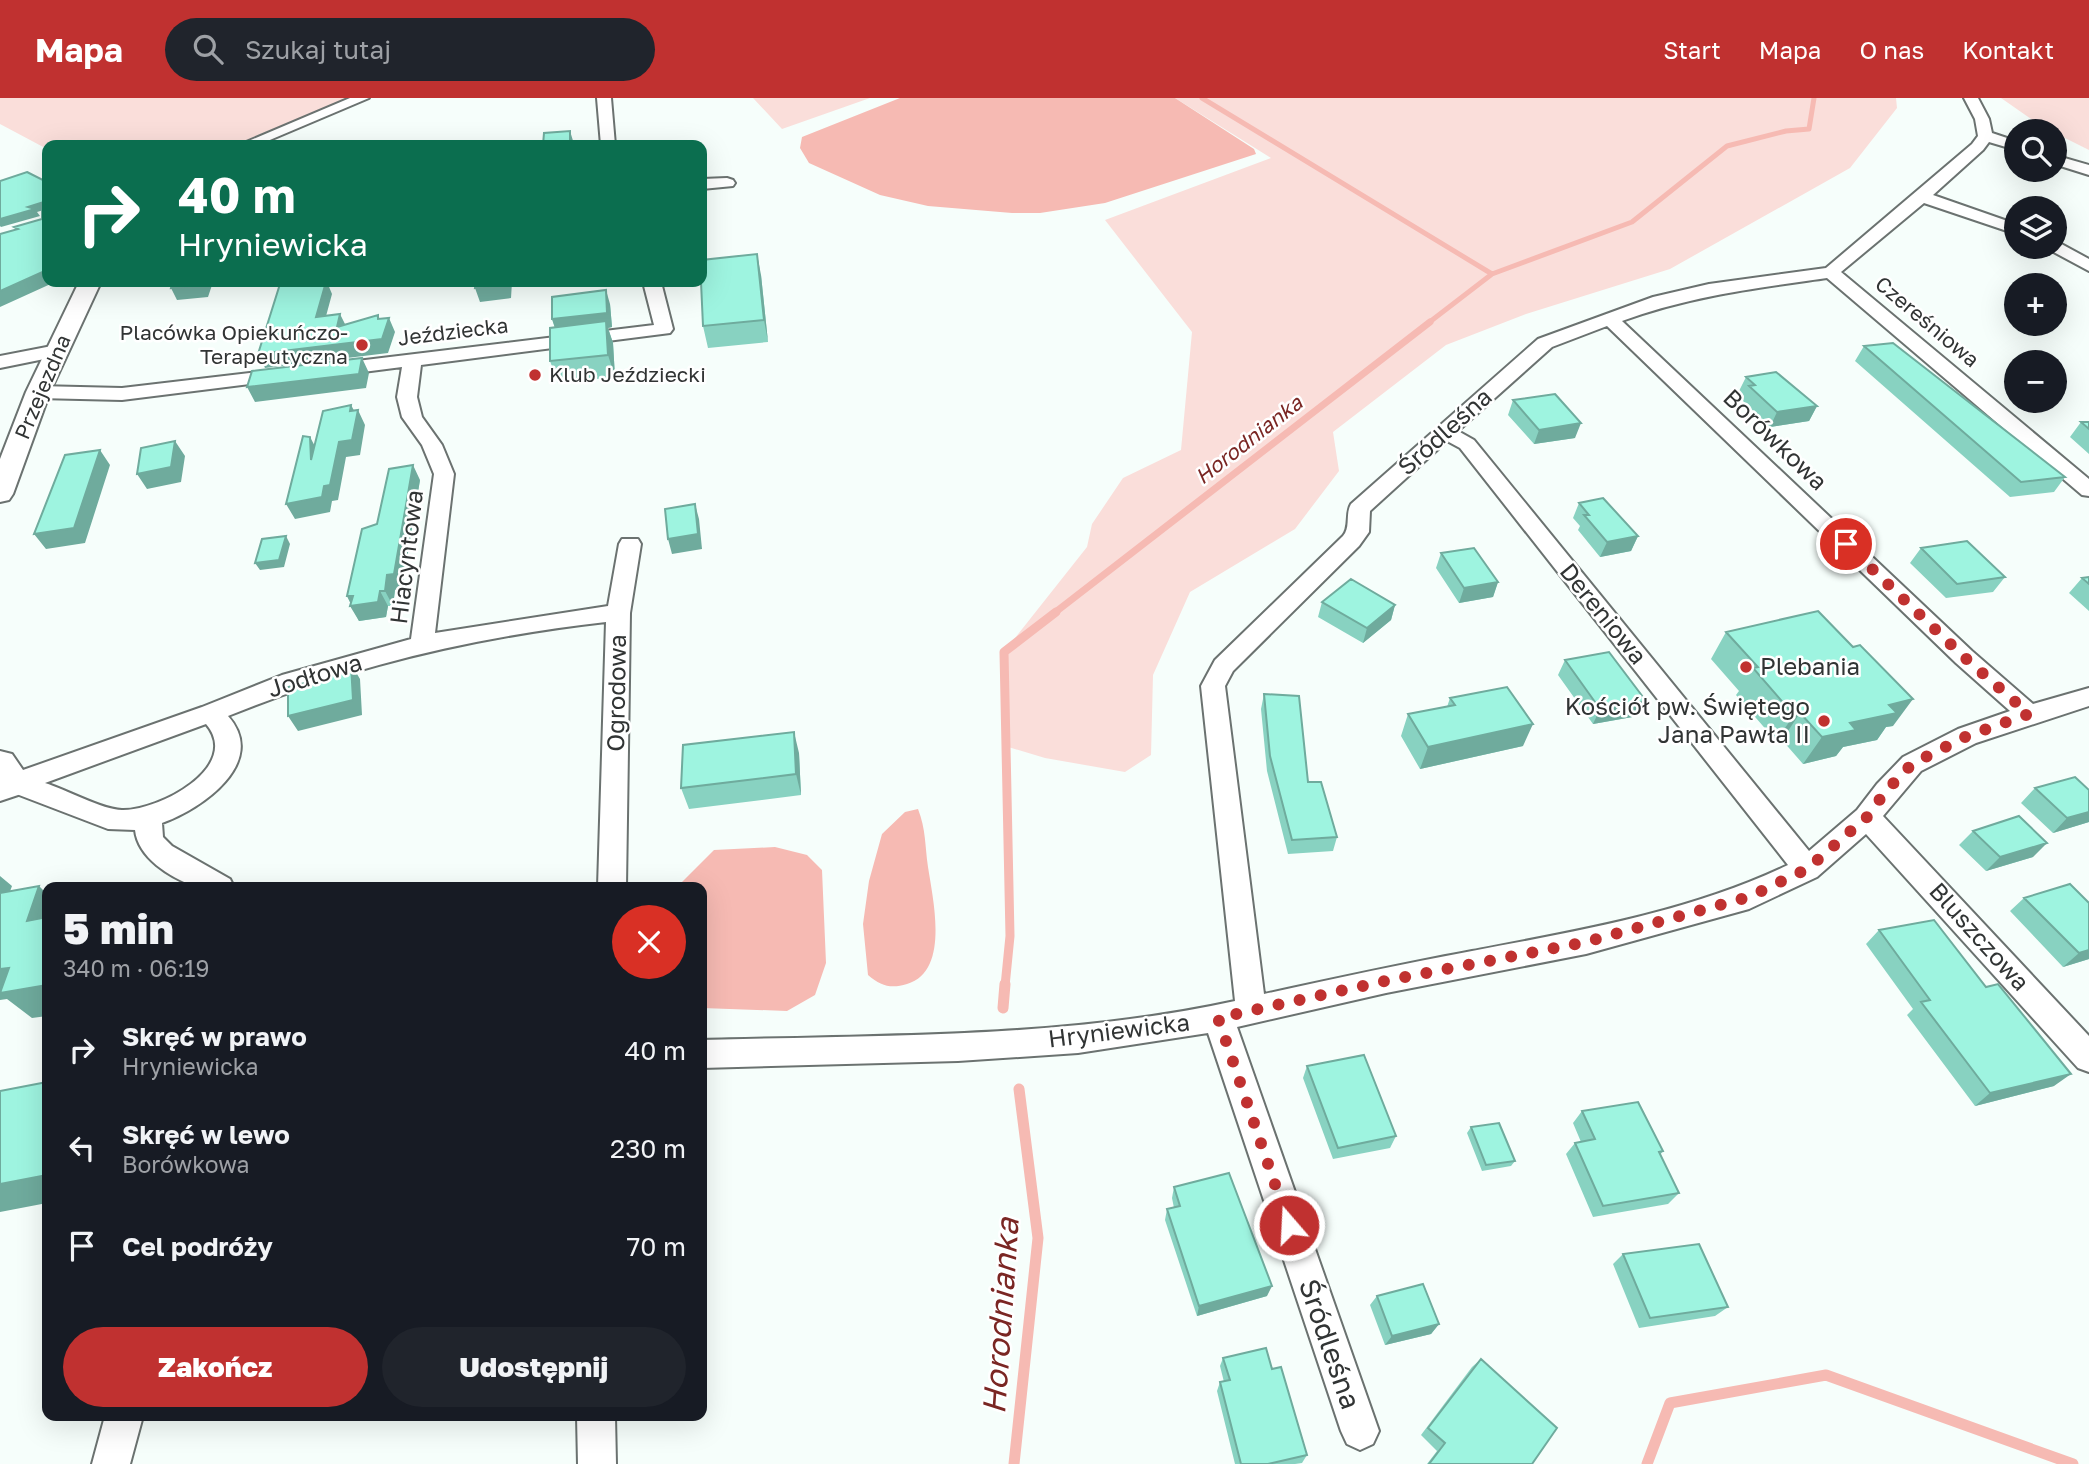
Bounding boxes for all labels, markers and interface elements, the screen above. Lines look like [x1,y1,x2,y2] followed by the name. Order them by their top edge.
[165,18,655,81] search box
[35,30,123,69] text: Mapa
[189,30,227,68] icon: search
[245,34,391,65] text: Szukaj tutaj
[1663,35,1721,64] text: Start
[1759,35,1821,64] text: Mapa
[1859,35,1924,64] text: O nas
[1962,35,2054,64] text: Kontakt
[2004,119,2067,413] map controls
[2004,119,2067,182] button: search
[178,165,296,224] text: 40 m
[63,168,154,259] icon: right
[2004,196,2067,259] button: layers
[178,225,368,263] text: Hryniewicka
[1870,270,1985,372] street label: Czereśniowa
[2004,273,2067,336] button: +
[396,311,510,351] street label: Jeździecka
[120,319,348,369] place label: Placówka Opiekuńczo- Terapeutyczna
[8,330,76,443] street label: Przejezdna
[354,337,370,353] marker: Placówka Opiekuńczo- Terapeutyczna
[2004,350,2067,413] button: −
[549,361,706,387] place label: Klub Jeździecki
[527,367,543,383] marker: Klub Jeździecki
[1391,381,1497,480] street label: Śródleśna
[1718,382,1834,496] street label: Borówkowa
[1190,389,1308,489] water label: Horodnianka
[383,488,428,626] street label: Hiacyntowa
[1816,514,1876,574] pin
[1827,525,1865,563] icon: arrive
[1555,557,1654,669] street label: Dereniowa
[600,634,631,752] street label: Ogrodowa
[264,647,365,703] street label: Jodłowa
[1760,651,1860,680] place label: Plebania
[1738,659,1754,675] marker: Plebania
[1565,691,1810,748] place label: Kościół pw. Świętego Jana Pawła II
[1816,713,1832,729] marker: Kościół pw. Świętego Jana Pawła II
[1924,876,2036,996] street label: Bluszczowa
[63,903,174,953] text: 5 min
[612,905,686,979] button: close
[63,954,209,982] text: 340 m · 06:19
[1046,1006,1191,1053] street label: Hryniewicka
[122,1021,307,1052] text: Skręć w prawo
[63,1031,101,1069] icon: right
[625,1035,686,1066] text: 40 m
[122,1052,259,1080] text: Hryniewicka
[122,1119,290,1150] text: Skręć w lewo
[63,1129,101,1167] icon: left
[610,1133,686,1164] text: 230 m
[122,1150,249,1178] text: Borówkowa
[1252,1188,1326,1262] position arrow
[974,1215,1026,1415] water label: Horodnianka
[63,1227,101,1265] icon: arrive
[122,1231,273,1262] text: Cel podróży
[627,1231,686,1262] text: 70 m
[1293,1274,1368,1413] street label: Śródleśna
[63,1327,368,1407] button: Zakończ
[382,1327,686,1407] button: Udostępnij

